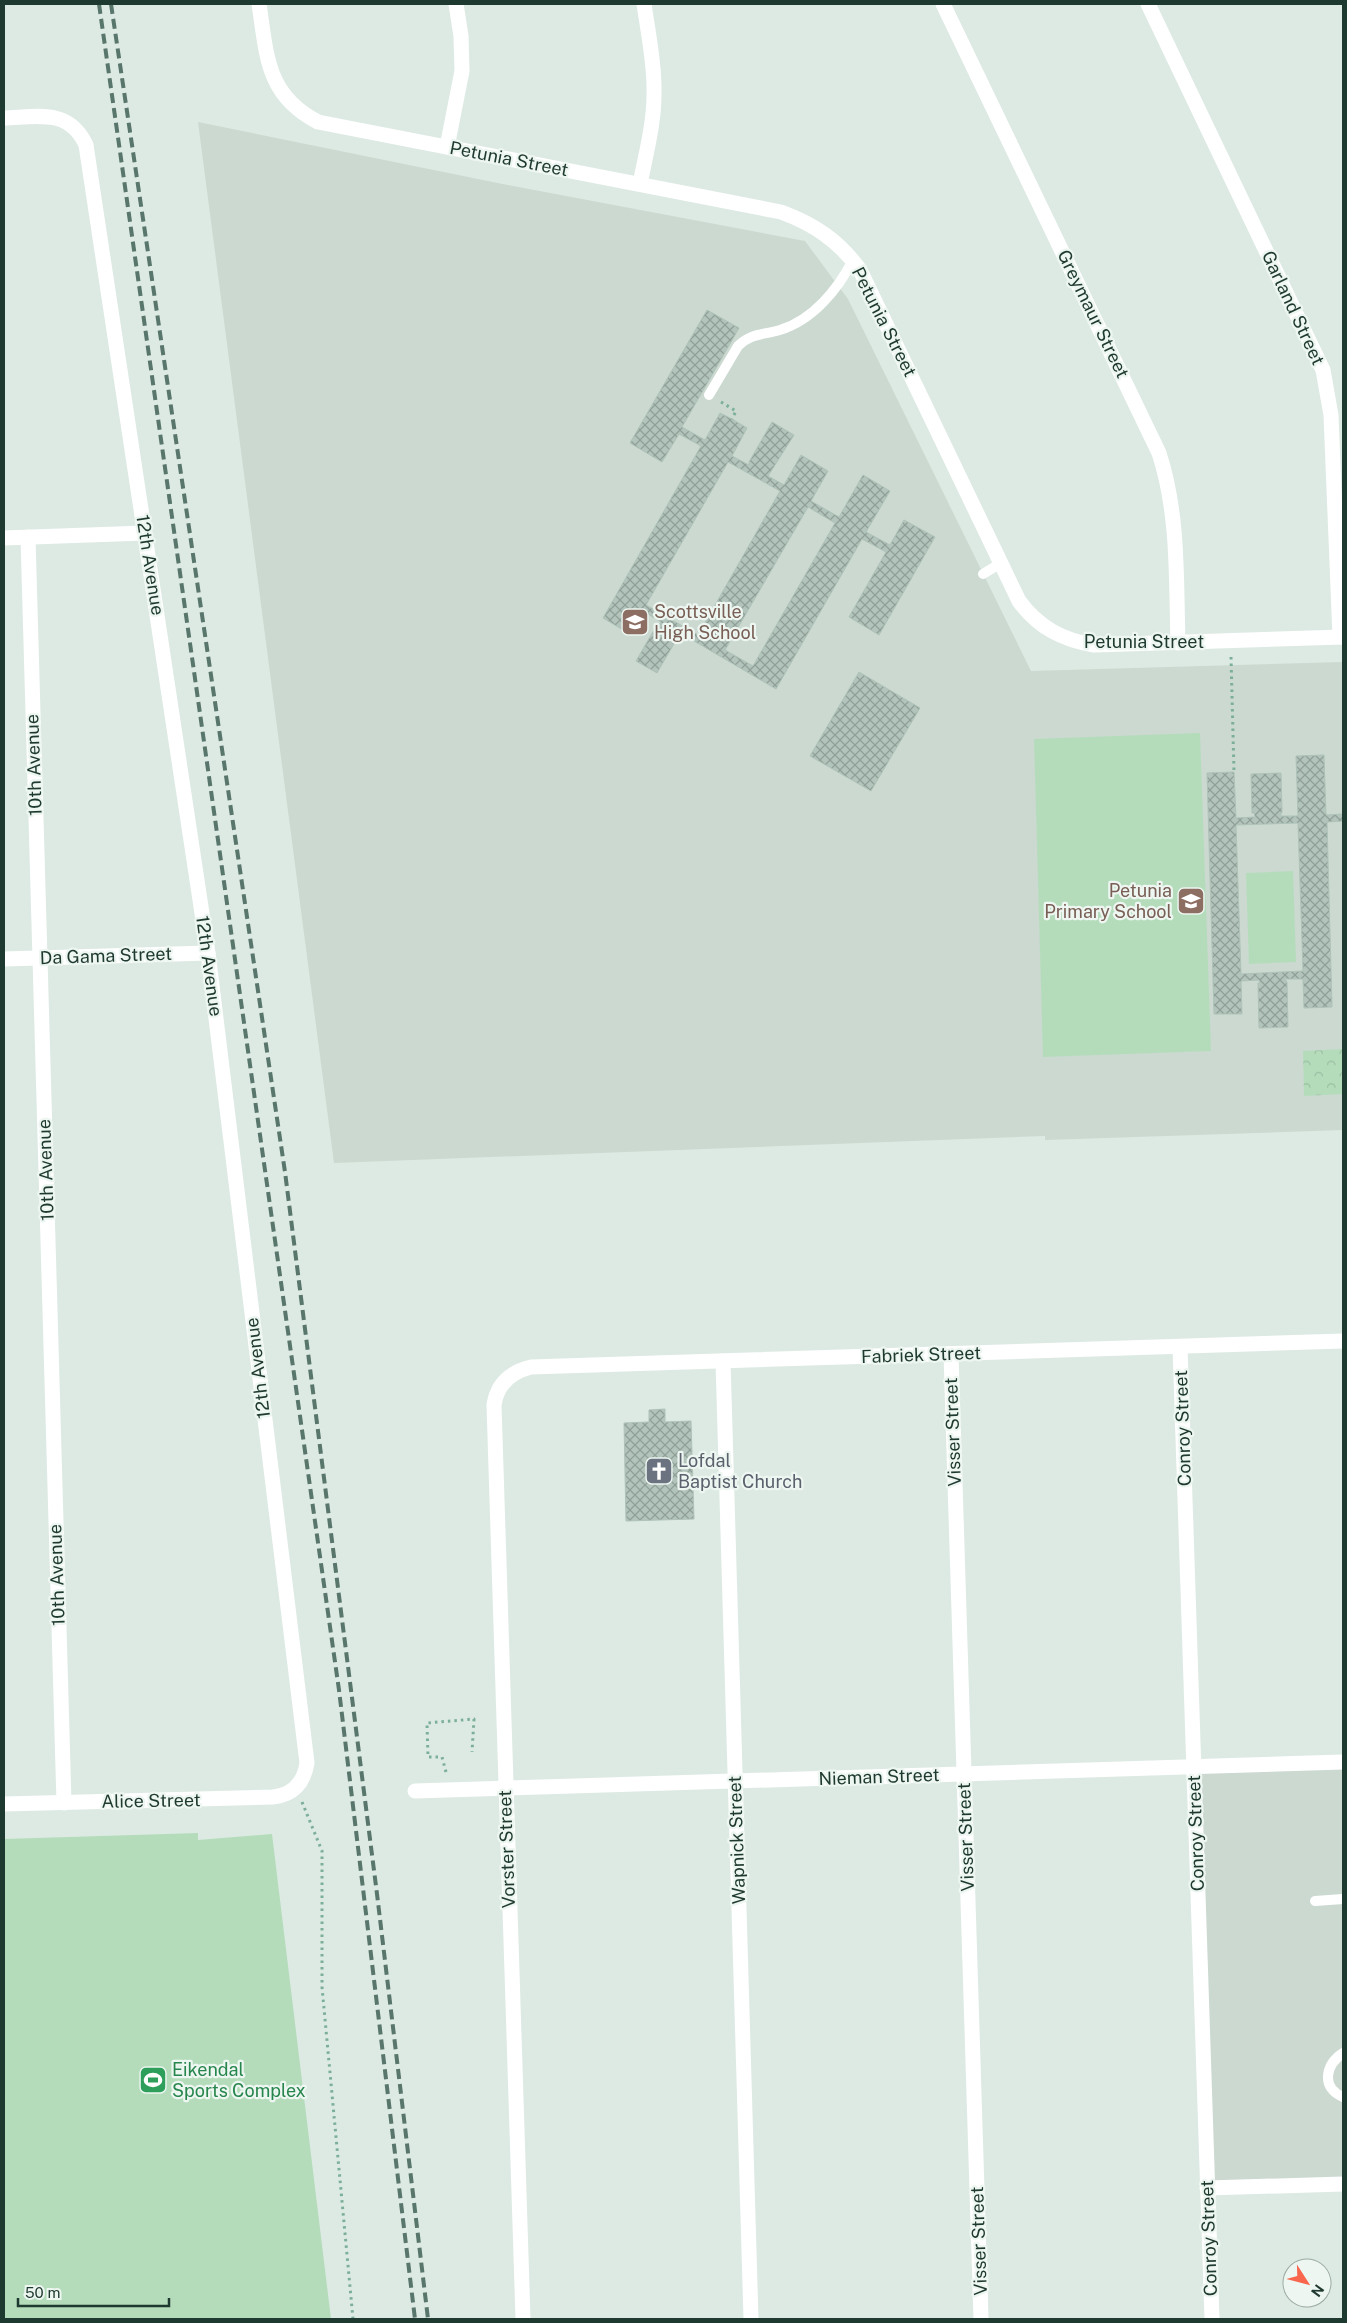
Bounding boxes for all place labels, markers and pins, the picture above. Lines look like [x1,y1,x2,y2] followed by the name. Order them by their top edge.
[654,601,756,643] place label: Scottsville High School
[620,607,650,637] school or university icon: Scottsville High School
[1044,880,1172,922] place label: Petunia Primary School
[1176,886,1206,916] school or university icon: Petunia Primary School
[678,1450,802,1492] place label: Lofdal Baptist Church
[644,1456,674,1486] church icon: Lofdal Baptist Church
[172,2059,306,2101] place label: Eikendal Sports Complex
[138,2065,168,2095] sports icon: Eikendal Sports Complex

